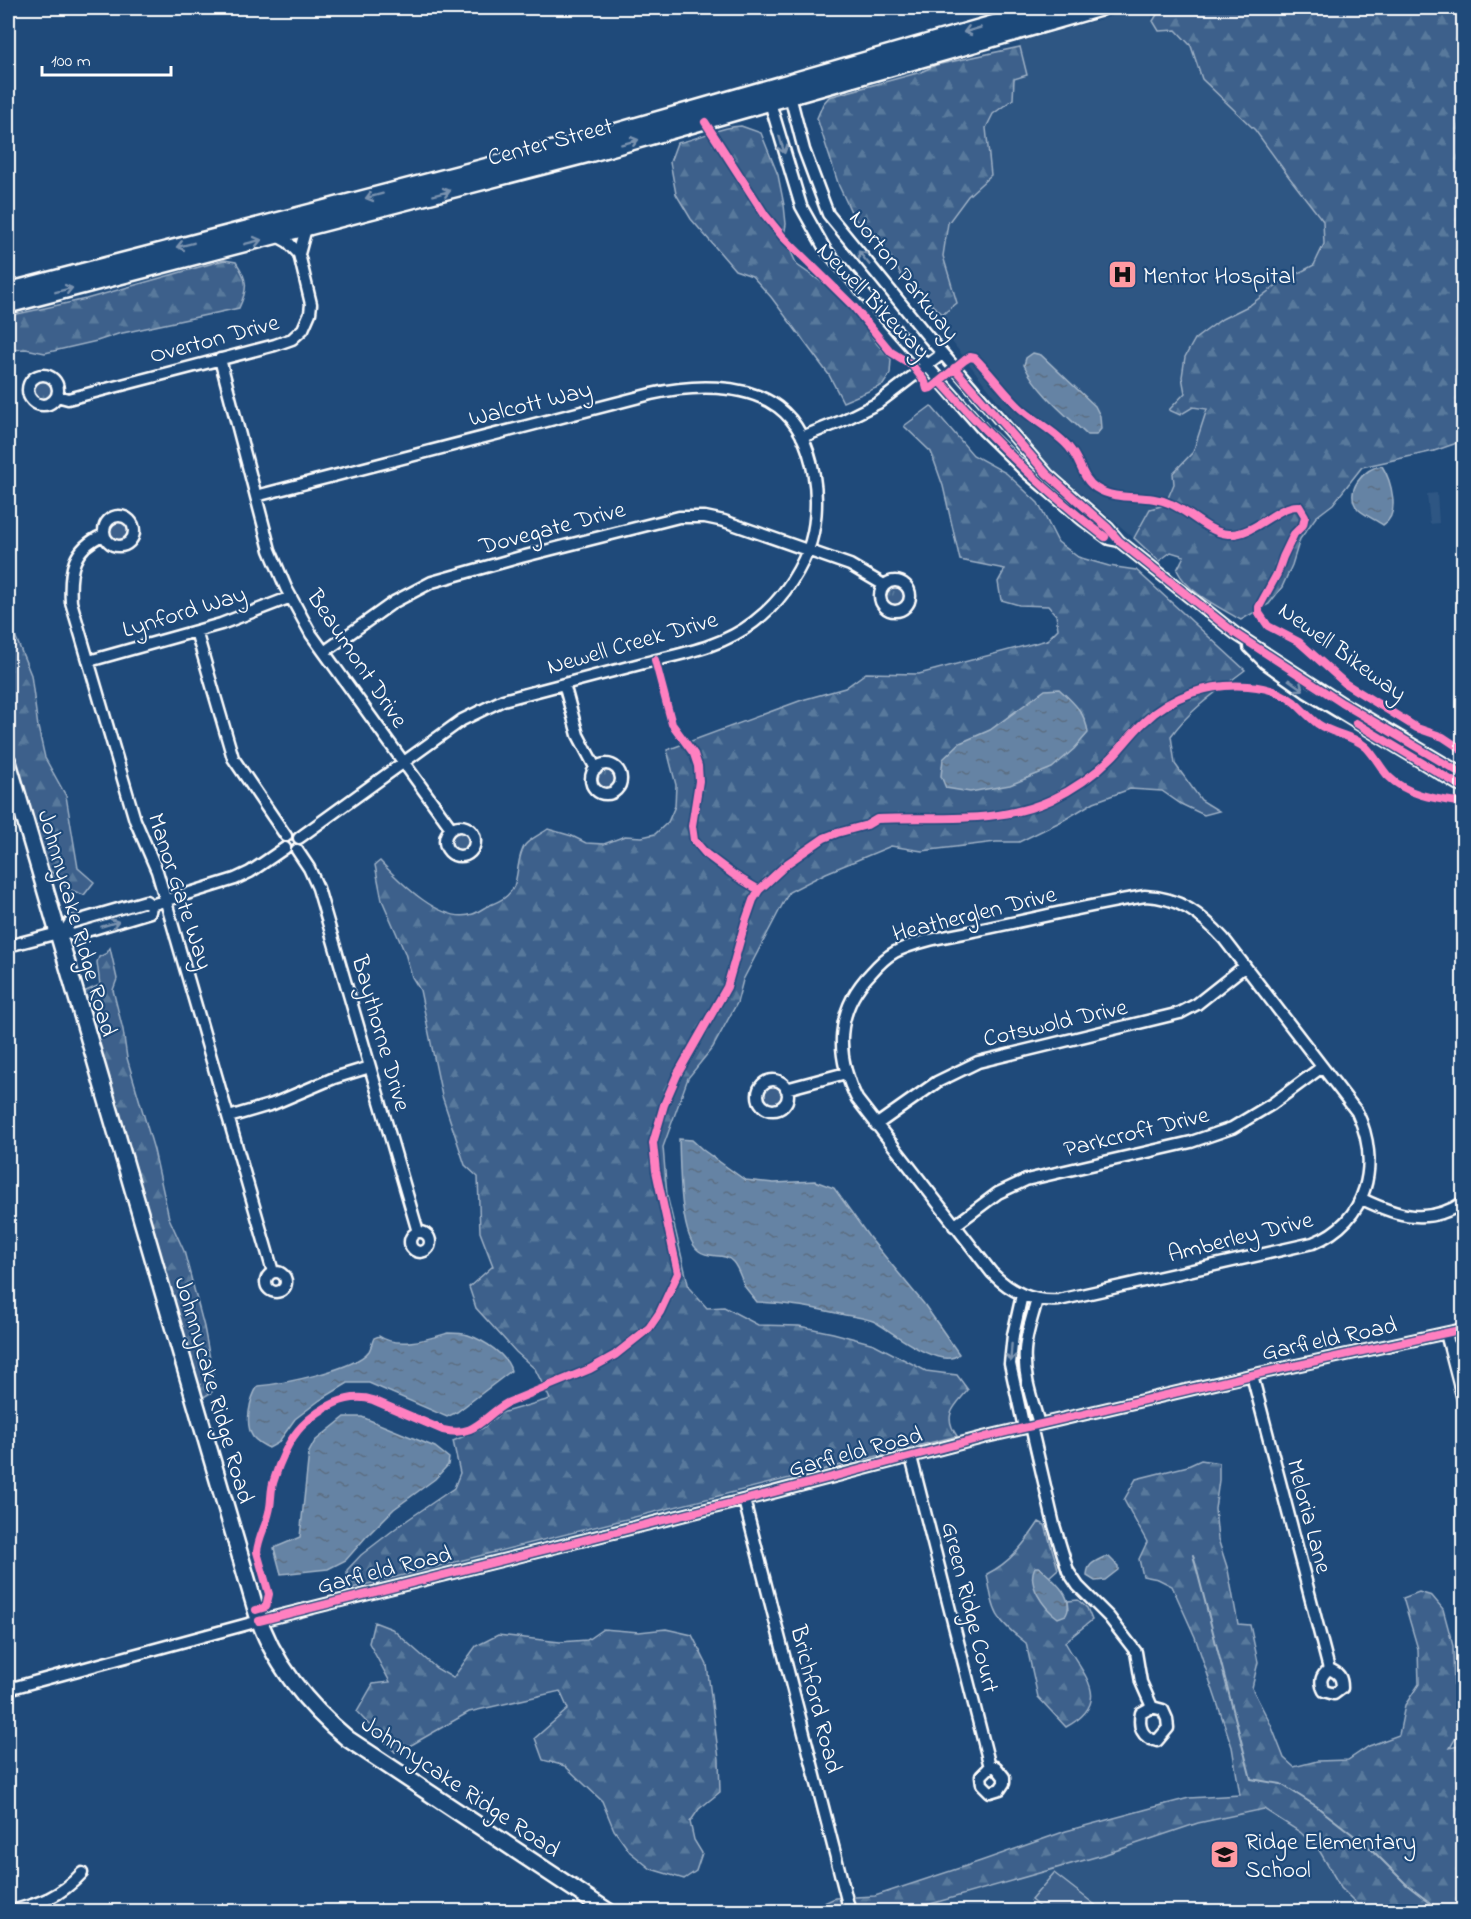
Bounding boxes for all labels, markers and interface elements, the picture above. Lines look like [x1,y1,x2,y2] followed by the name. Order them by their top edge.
[963,25,982,36] one-way arrow
[42,39,171,77] scale bar
[51,49,91,75] text: 100 m
[484,110,617,177] street label: Center Street
[777,135,788,154] one-way arrow
[620,136,639,148] one-way arrow
[432,186,451,198] one-way arrow
[365,191,384,203] one-way arrow
[838,203,967,350] street label: Norton Parkway
[806,235,937,369] street label: Newell Bikeway
[243,236,262,248] one-way arrow
[176,240,195,252] one-way arrow
[857,250,870,266] one-way arrow
[1106,259,1138,291] hospital icon: Mentor Hospital
[1143,260,1295,295] place label: Mentor Hospital
[54,284,73,296] one-way arrow
[146,306,283,374] street label: Overton Drive
[465,373,596,439] street label: Walcott Way
[475,493,630,566] street label: Dovegate Drive
[118,578,251,650] street label: Lynford Way
[296,582,415,736] street label: Beaumont Drive
[1269,594,1413,712] street label: Newell Bikeway
[543,603,722,686] street label: Newell Creek Drive
[1288,679,1304,691] one-way arrow
[26,806,125,1042] street label: Johnnycake Ridge Road
[136,809,220,975] street label: Manor Gate Way
[889,878,1061,953] street label: Heatherglen Drive
[100,918,119,929] one-way arrow
[339,951,419,1116] street label: Baythorne Drive
[980,991,1131,1058] street label: Cotswold Drive
[1060,1098,1213,1168] street label: Parkcroft Drive
[1164,1203,1317,1274] street label: Amberley Drive
[163,1273,262,1509] street label: Johnnycake Ridge Road
[1259,1309,1401,1372] street label: Garfield Road
[1005,1342,1016,1362] one-way arrow
[785,1419,927,1488] street label: Garfield Road
[1276,1456,1340,1578] street label: Meloria Lane
[930,1518,1007,1697] street label: Green Ridge Court
[314,1538,456,1605] street label: Garfield Road
[779,1621,850,1778] street label: Brichford Road
[352,1708,567,1869] street label: Johnnycake Ridge Road
[1245,1826,1416,1889] place label: Ridge Elementary School
[1208,1839,1240,1871] school or university icon: Ridge Elementary School

